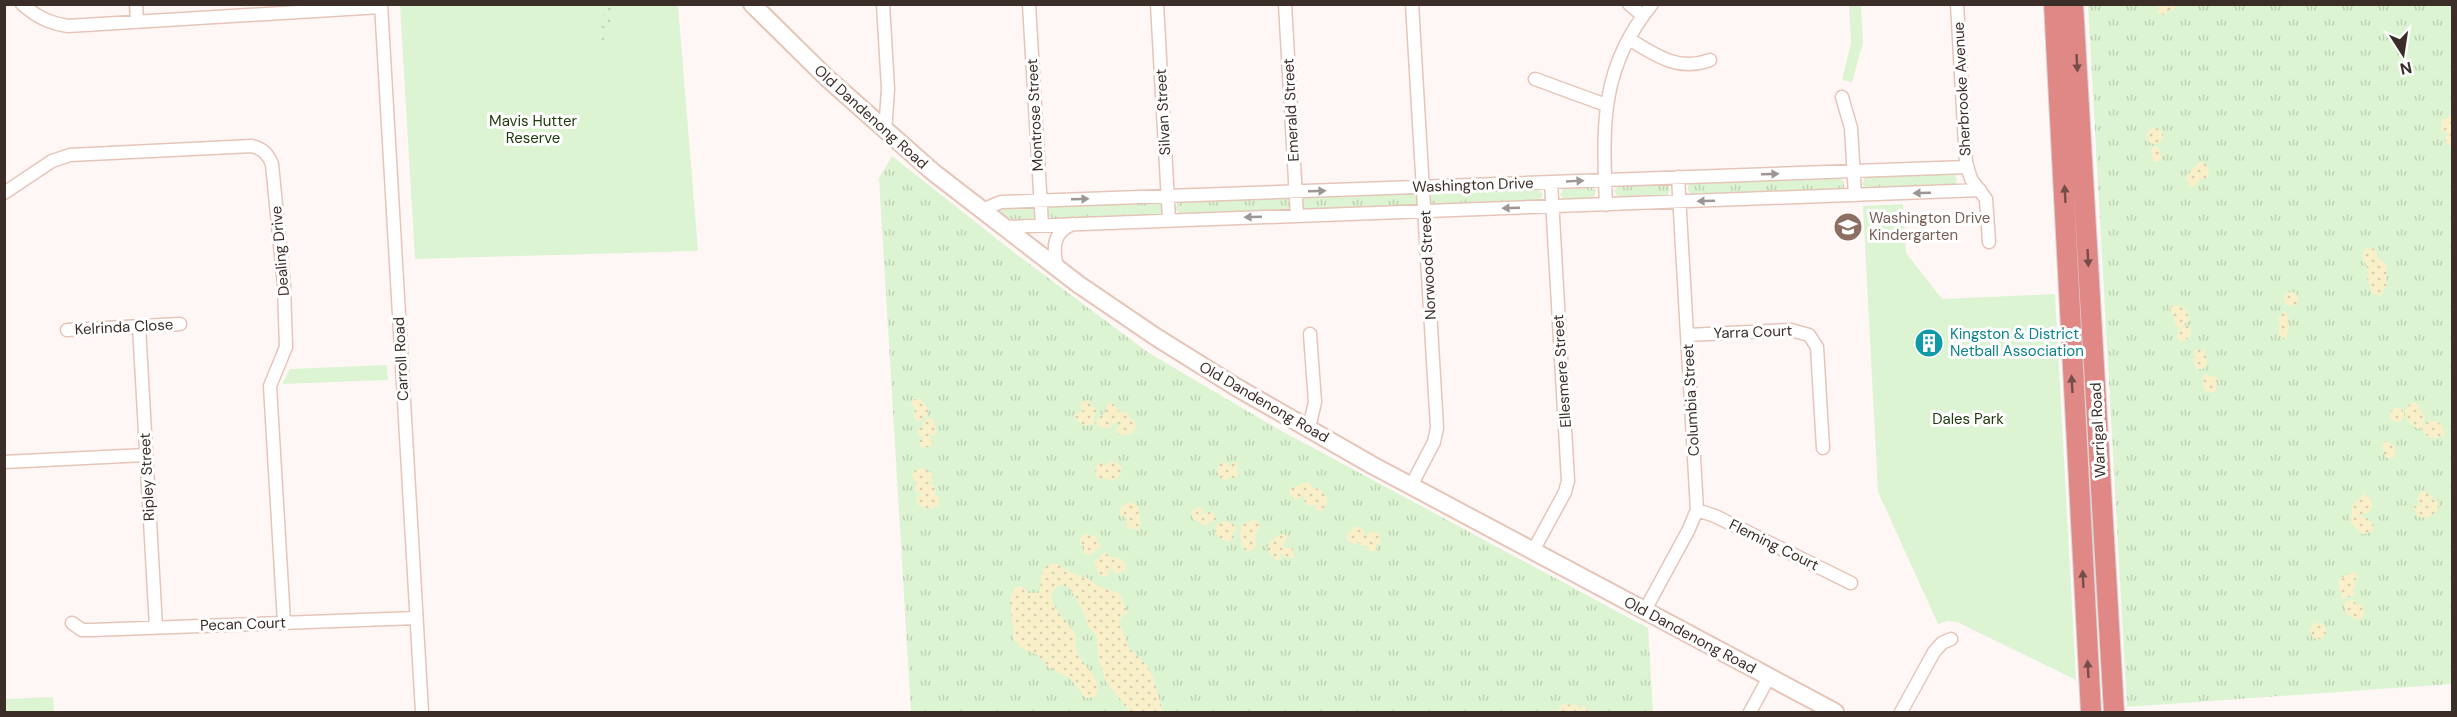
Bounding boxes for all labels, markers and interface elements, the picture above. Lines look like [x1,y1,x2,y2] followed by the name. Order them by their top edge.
[1948,21,1976,157] street label: Sherbrooke Avenue
[2373,24,2433,84] north arrow
[2072,53,2081,72] one-way arrow
[2398,57,2414,80] text: N
[1022,58,1048,172] street label: Montrose Street
[1278,58,1304,162] street label: Emerald Street
[810,60,932,174] street label: Old Dandenong Road
[1151,68,1175,156] street label: Silvan Street
[489,111,577,148] park label: Mavis Hutter Reserve
[1760,169,1779,178] one-way arrow
[1412,173,1534,197] street label: Washington Drive
[1565,177,1584,186] one-way arrow
[2060,184,2069,203] one-way arrow
[1308,186,1327,195] one-way arrow
[1912,188,1931,197] one-way arrow
[1071,195,1090,204] one-way arrow
[1697,196,1716,206] one-way arrow
[1502,204,1521,213] one-way arrow
[266,205,294,297] street label: Dealing Drive
[1869,208,1990,245] place label: Washington Drive Kindergarten
[1415,210,1441,320] street label: Norwood Street
[1832,211,1864,243] school or university icon: Washington Drive Kindergarten
[1244,213,1263,222] one-way arrow
[2083,248,2092,267] one-way arrow
[74,314,174,340] street label: Kelrinda Close
[1548,314,1576,428] street label: Ellesmere Street
[389,316,413,402] street label: Carroll Road
[1713,321,1793,343] street label: Yarra Court
[1950,324,2084,361] place label: Kingston & District Netball Association
[1913,327,1945,359] building icon: Kingston & District Netball Association
[1678,343,1704,457] street label: Columbia Street
[1195,357,1333,447] street label: Old Dandenong Road
[2068,375,2077,394] one-way arrow
[2086,382,2110,478] street label: Warrigal Road
[1932,409,2004,429] park label: Dales Park
[135,432,159,522] street label: Ripley Street
[1726,515,1822,575] street label: Fleming Court
[2078,569,2088,588] one-way arrow
[1621,592,1759,678] street label: Old Dandenong Road
[200,613,286,635] street label: Pecan Court
[2083,660,2093,679] one-way arrow

